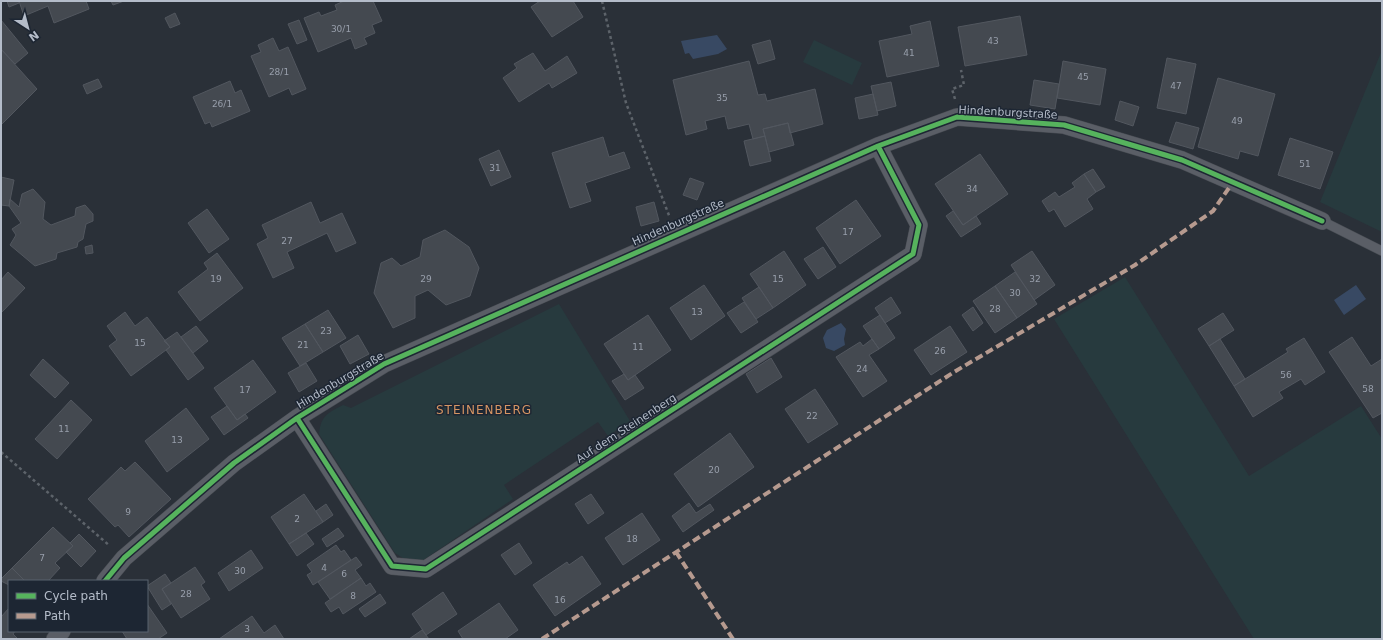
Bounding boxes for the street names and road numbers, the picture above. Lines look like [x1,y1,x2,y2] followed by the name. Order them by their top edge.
[958,103,1058,122] street label: Hindenburgstraße
[630,196,726,249] street label: Hindenburgstraße
[294,349,386,412] street label: Hindenburgstraße
[574,391,679,466] street label: Auf dem Steinenberg

